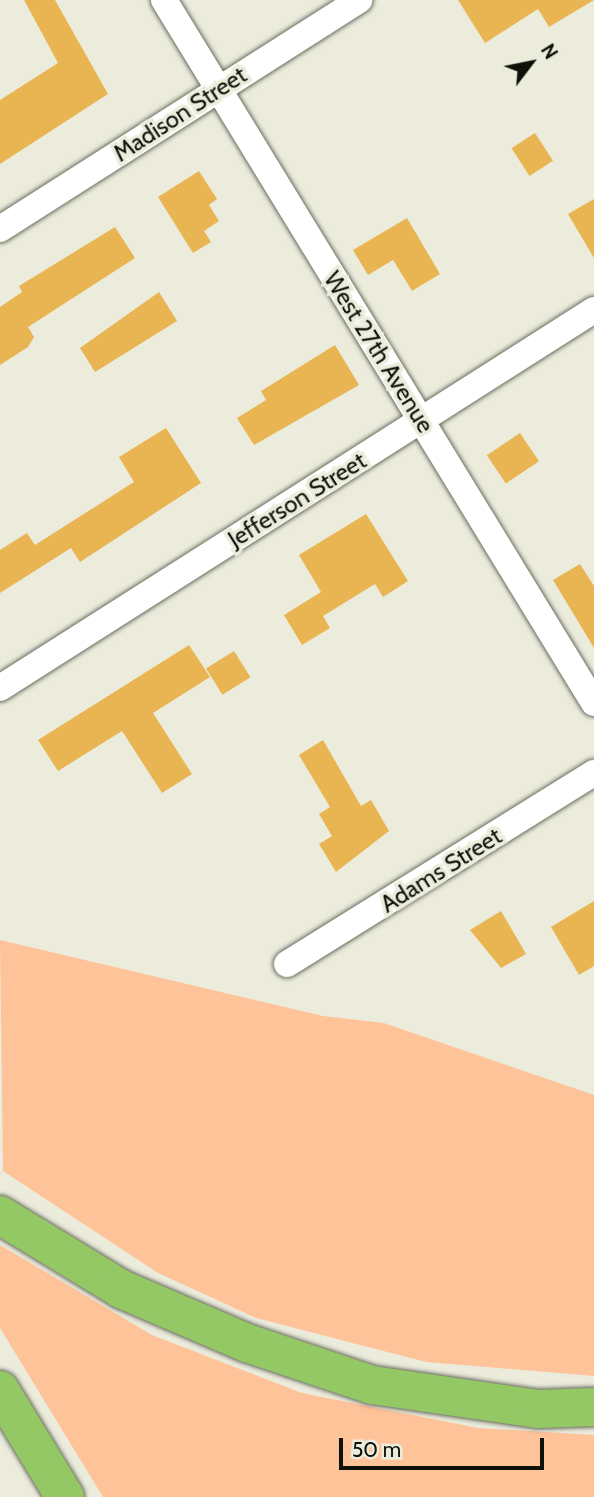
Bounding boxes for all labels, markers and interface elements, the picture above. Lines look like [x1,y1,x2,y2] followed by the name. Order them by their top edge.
[496,28,566,98] north arrow
[536,40,563,63] text: N
[108,60,252,168] street label: Madison Street
[318,266,440,438] street label: West 27th Avenue
[223,446,371,554] street label: Jefferson Street
[375,821,507,919] street label: Adams Street
[342,1424,547,1468] scale bar
[352,1437,401,1462] text: 50 m

